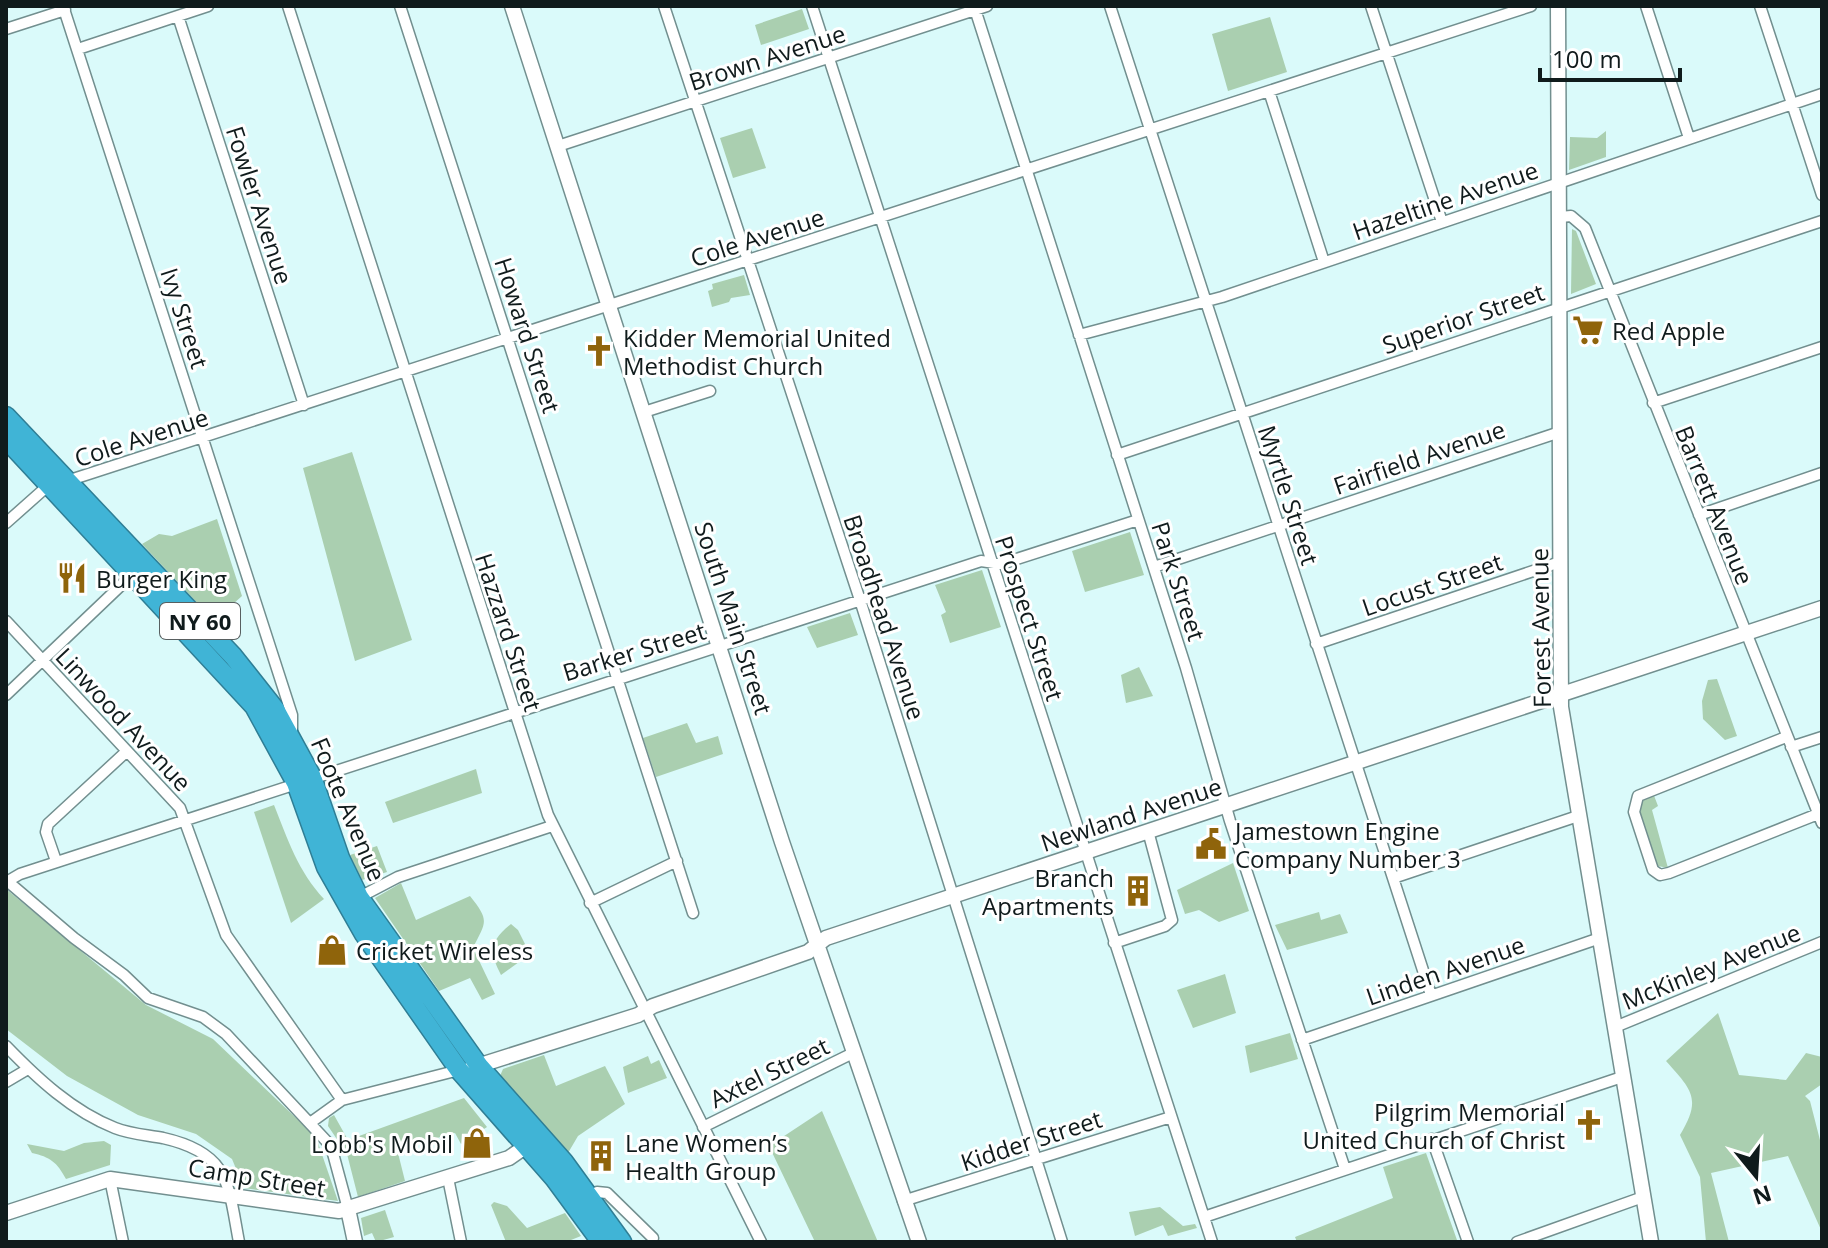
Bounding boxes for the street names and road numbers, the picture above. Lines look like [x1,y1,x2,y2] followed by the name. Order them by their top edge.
[684,16,850,98] street label: Brown Avenue
[219,122,301,288] street label: Fowler Avenue
[1348,153,1542,247] street label: Hazeltine Avenue
[686,200,828,274] street label: Cole Avenue
[487,253,569,417] street label: Howard Street
[153,263,217,373] street label: Ivy Street
[1378,275,1548,361] street label: Superior Street
[70,400,212,474] street label: Cole Avenue
[1329,412,1509,502] street label: Fairfield Avenue
[1251,421,1327,569] street label: Myrtle Street
[1668,421,1762,589] street label: Barrett Avenue
[836,510,934,724] street label: Broadhead Avenue
[687,517,781,719] street label: South Main Street
[1144,517,1214,645] street label: Park Street
[988,531,1072,705] street label: Prospect Street
[1357,545,1507,623] street label: Locust Street
[1522,548,1558,708] street label: Forest Avenue
[468,549,550,715] street label: Hazzard Street
[160,603,240,639] road number: NY 60
[558,614,710,688] street label: Barker Street
[49,640,199,798] street label: Linwood Avenue
[304,732,394,886] street label: Foote Avenue
[1036,769,1226,859] street label: Newland Avenue
[1617,915,1805,1017] street label: McKinley Avenue
[1361,927,1529,1013] street label: Linden Avenue
[704,1029,834,1115] street label: Axtel Street
[956,1102,1106,1178] street label: Kidder Street
[186,1150,328,1204] street label: Camp Street

